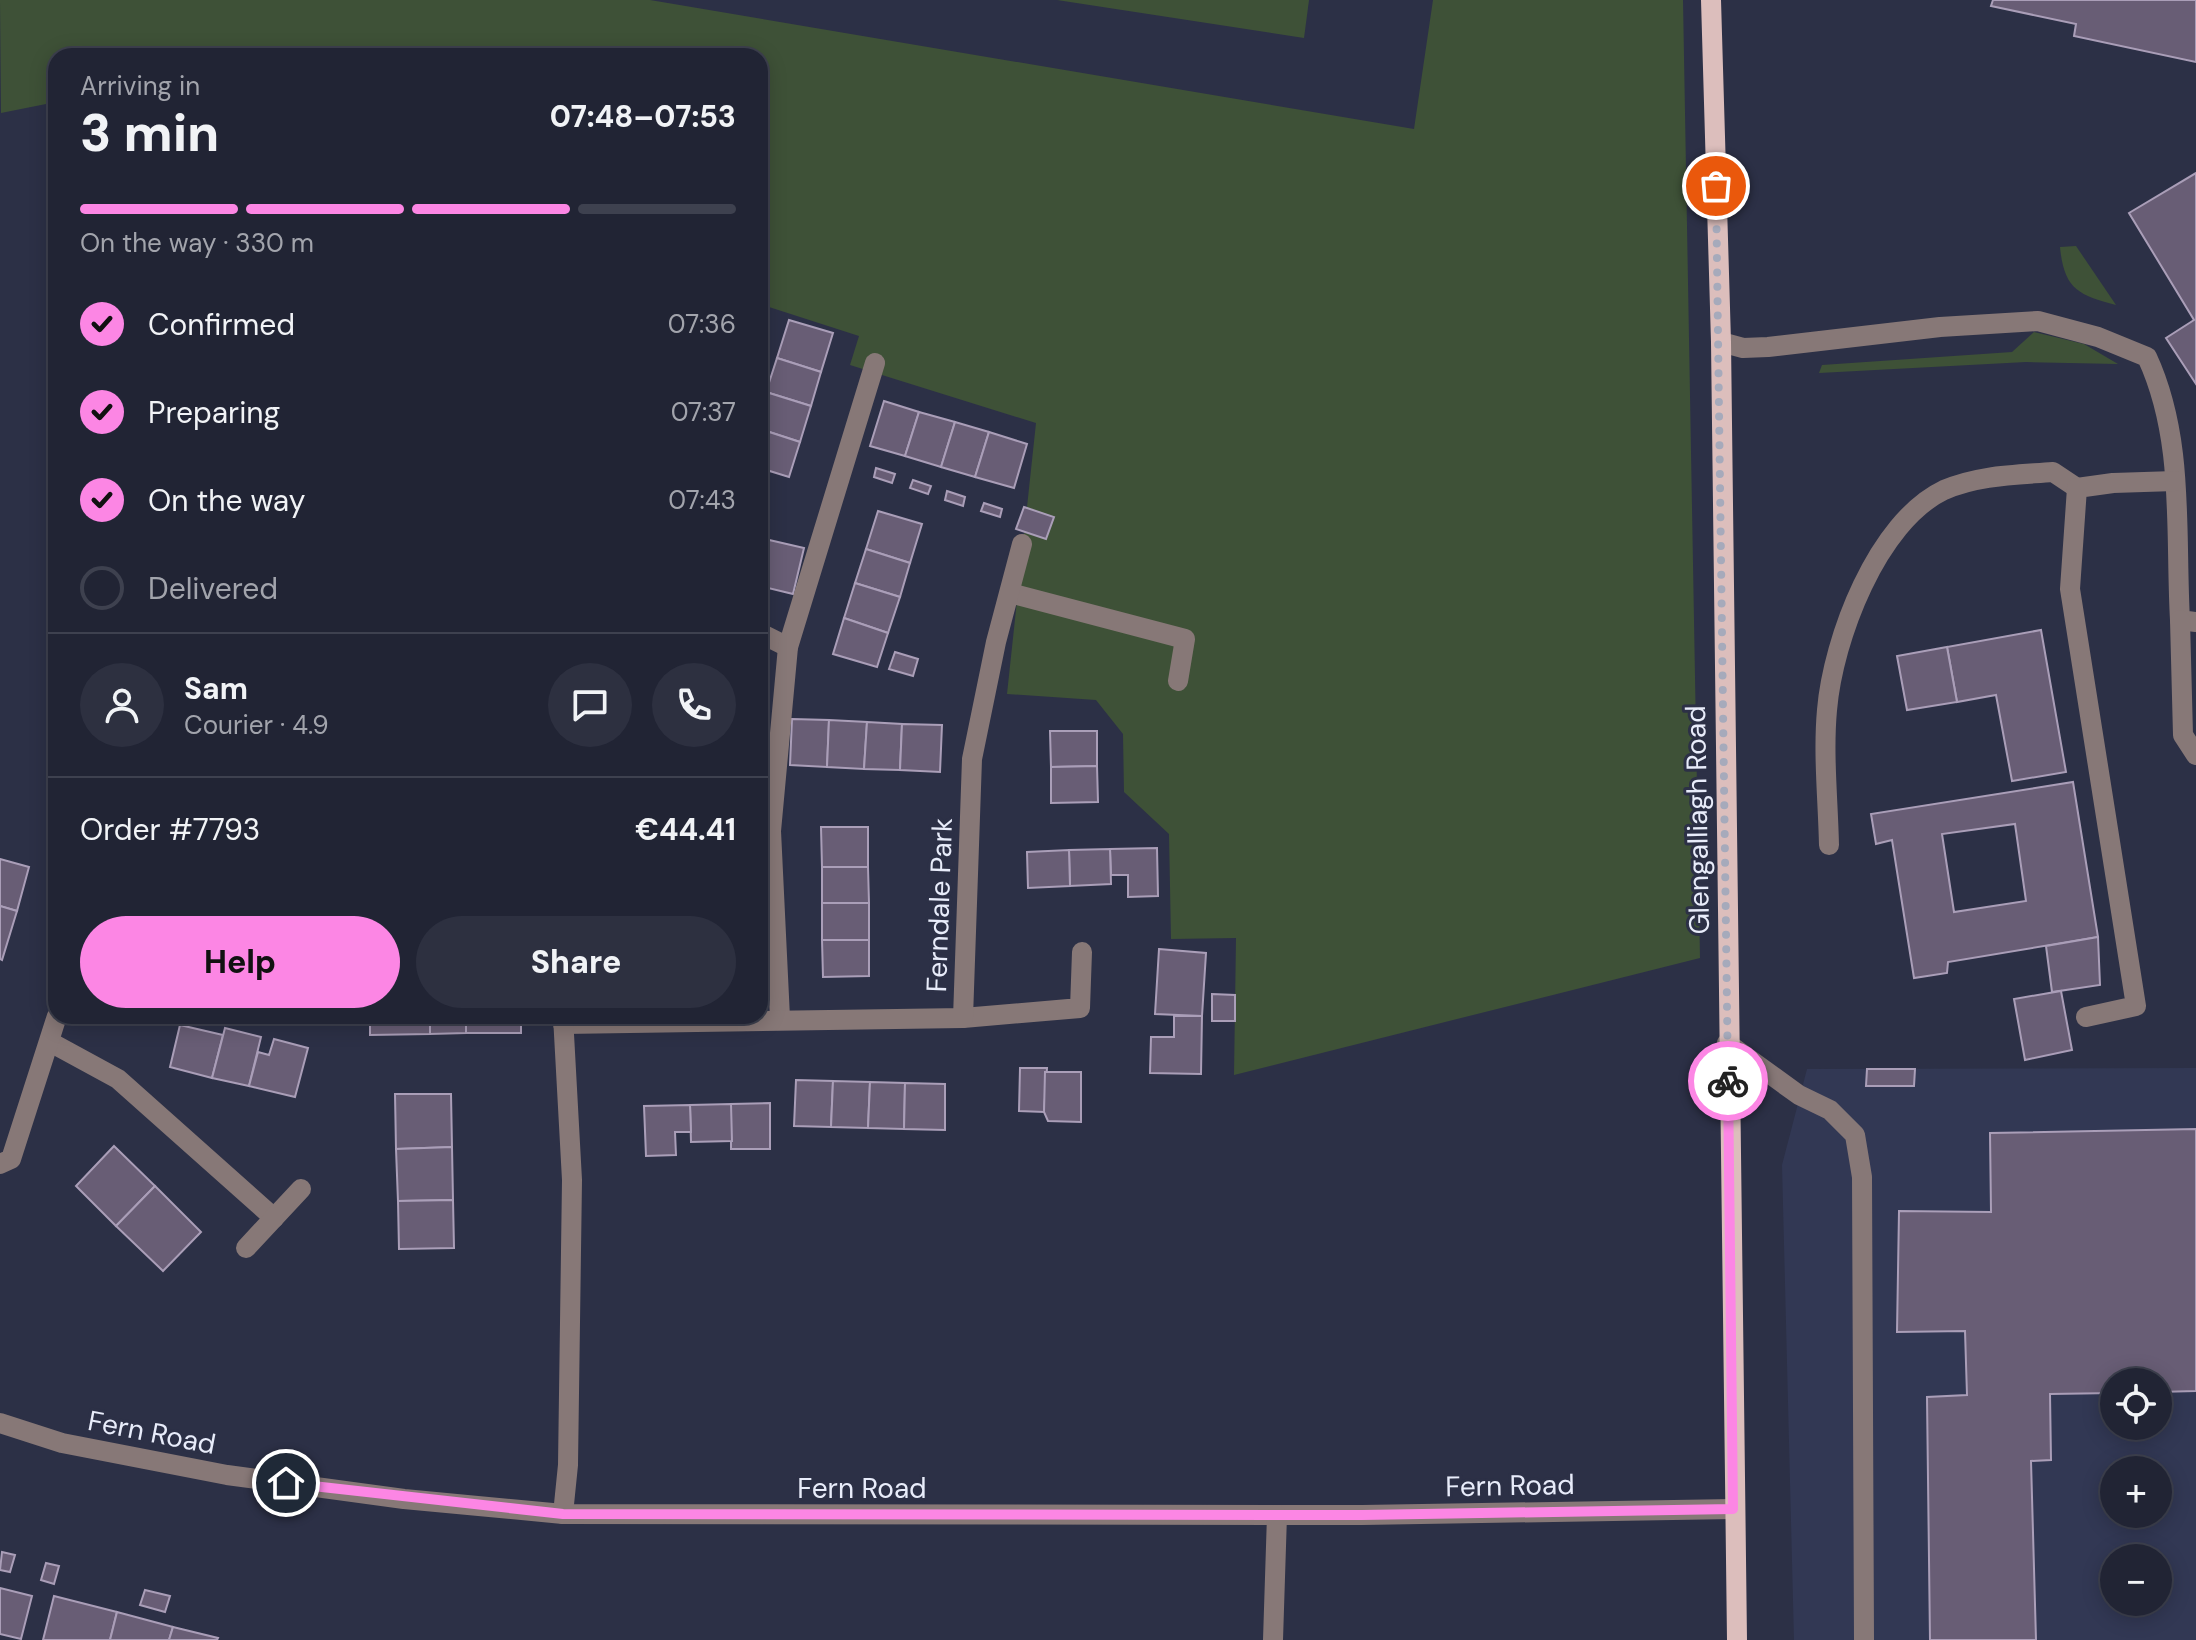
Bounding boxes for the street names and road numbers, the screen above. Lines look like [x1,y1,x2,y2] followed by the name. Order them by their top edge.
[1677,705,1718,935] street label: Glengalliagh Road
[918,817,961,993] street label: Ferndale Park
[85,1402,219,1463] street label: Fern Road
[1445,1466,1575,1505] street label: Fern Road
[797,1470,927,1507] street label: Fern Road

